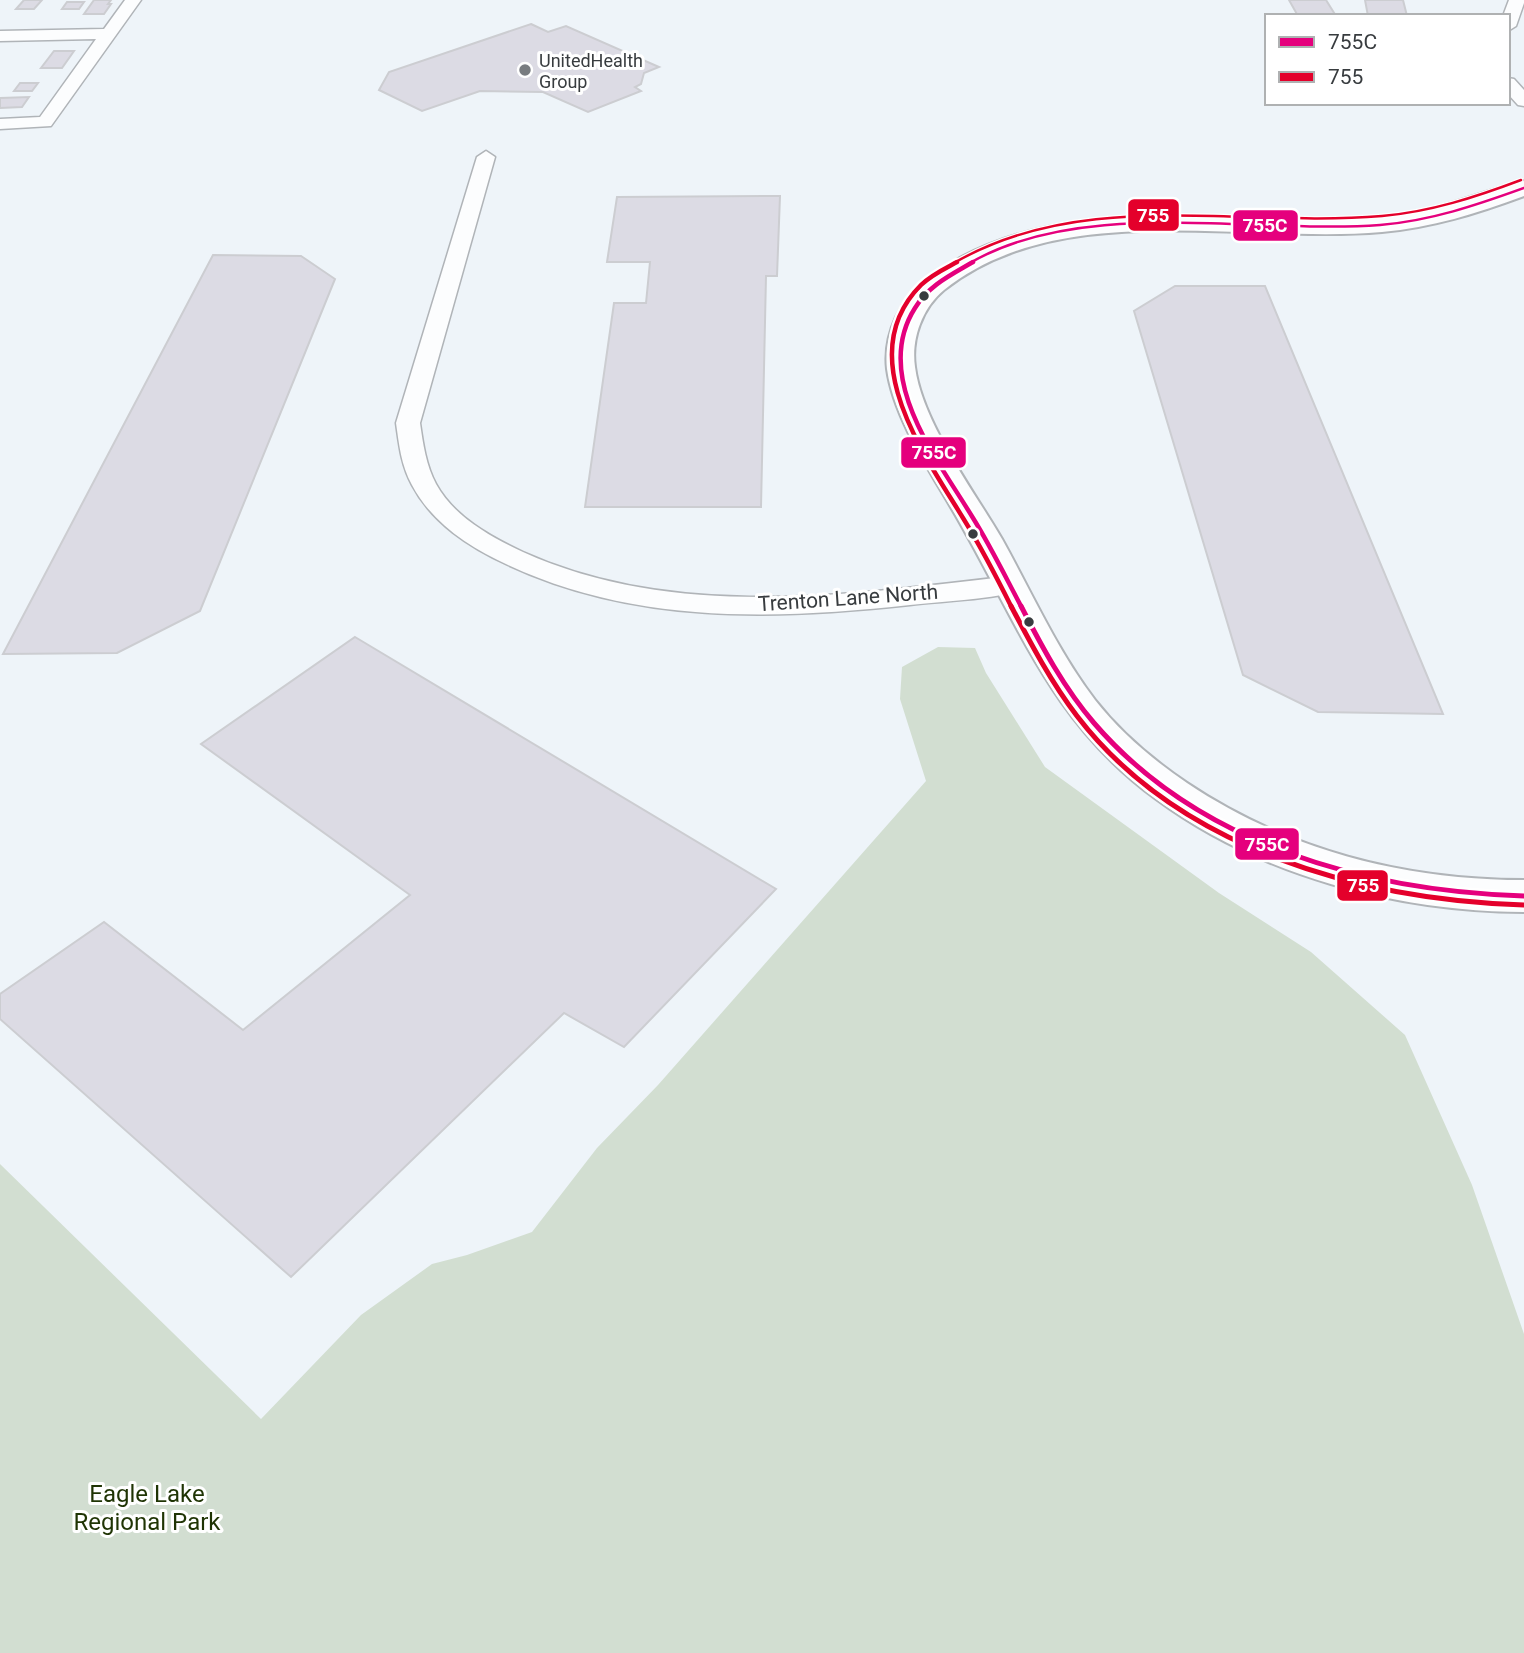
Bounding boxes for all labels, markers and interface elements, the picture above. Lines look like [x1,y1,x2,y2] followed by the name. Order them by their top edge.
[1265,14,1510,105] legend
[1328,30,1377,54] text: 755C
[539,50,643,92] place label: UnitedHealth Group
[517,62,533,78] marker: UnitedHealth Group
[1328,65,1363,89] text: 755
[1127,198,1180,232] line badge: 755
[1137,204,1169,227] text: 755
[1232,209,1299,242] line badge: 755C
[1242,214,1288,237] text: 755C
[917,289,931,303] unlabelled marker
[900,436,967,469] line badge: 755C
[911,441,957,464] text: 755C
[966,527,980,541] unlabelled marker
[757,580,939,616] street label: Trenton Lane North
[1022,615,1036,629] unlabelled marker
[1234,827,1300,861] line badge: 755C
[1244,833,1290,856] text: 755C
[1336,869,1389,902] line badge: 755
[1347,874,1379,897] text: 755
[74,1480,221,1536] park label: Eagle Lake Regional Park

